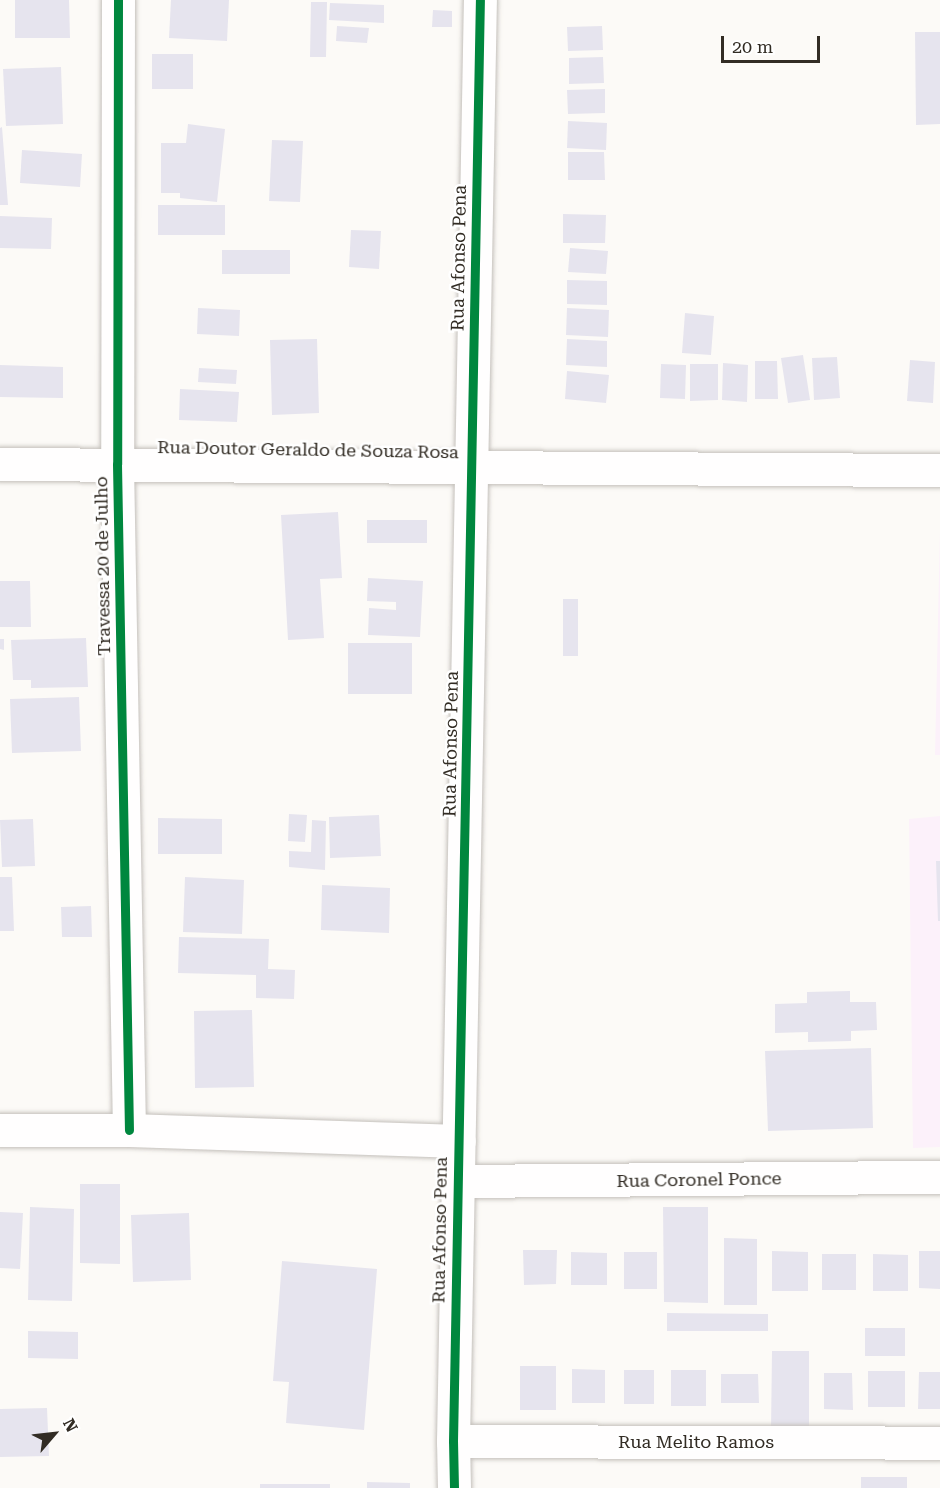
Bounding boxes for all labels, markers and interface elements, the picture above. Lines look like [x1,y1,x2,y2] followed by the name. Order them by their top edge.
[724,24,823,62] scale bar
[732,36,773,57] text: 20 m
[447,185,471,331] street label: Rua Afonso Pena
[157,437,459,463] street label: Rua Doutor Geraldo de Souza Rosa
[91,476,115,656] street label: Travessa 20 de Julho
[439,671,463,817] street label: Rua Afonso Pena
[428,1157,452,1303] street label: Rua Afonso Pena
[616,1168,782,1192] street label: Rua Coronel Ponce
[24,1404,84,1464] north arrow
[59,1415,82,1435] text: N
[618,1431,774,1453] street label: Rua Melito Ramos

